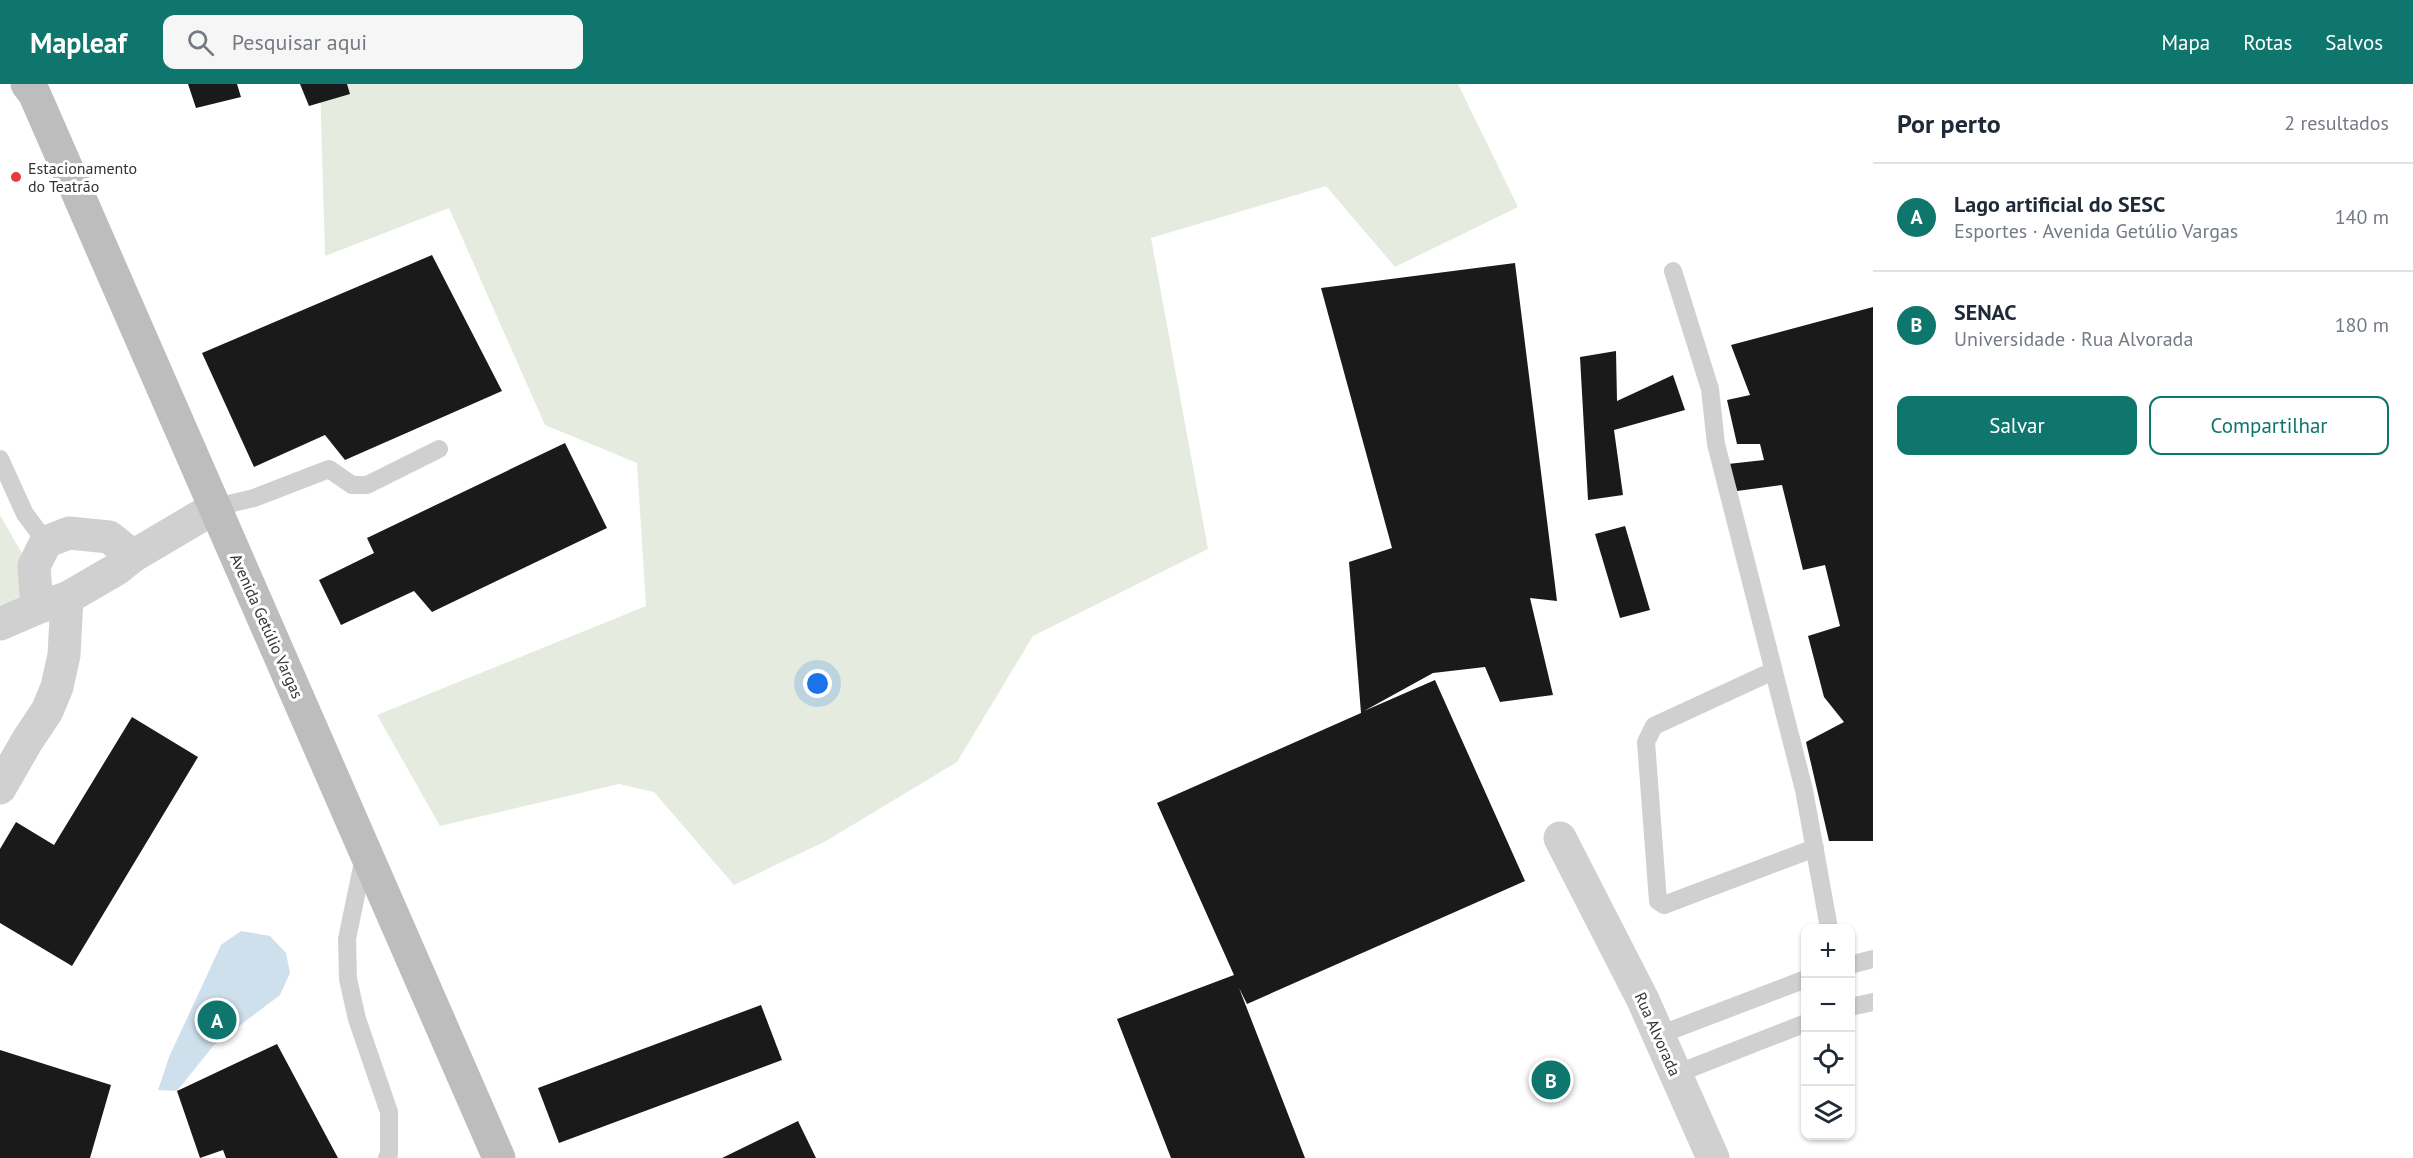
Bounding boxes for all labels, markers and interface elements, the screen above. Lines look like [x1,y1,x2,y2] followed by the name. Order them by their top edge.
[163,15,583,69] search box
[30,24,127,61] text: Mapleaf
[184,26,217,59] icon: search
[232,28,367,56] text: Pesquisar aqui
[2161,29,2210,56] text: Mapa
[2243,29,2292,56] text: Rotas
[2325,29,2383,56] text: Salvos
[1897,107,2001,140] text: Por perto
[2284,110,2389,136] text: 2 resultados
[28,158,137,196] place label: Estacionamento do Teatrão
[9,170,23,184] marker: Estacionamento do Teatrão
[1954,190,2165,218] text: Lago artificial do SESC
[1910,204,1923,230] text: A
[2335,204,2389,230] text: 140 m
[1954,218,2238,244] text: Esportes · Avenida Getúlio Vargas
[1954,298,2017,326] text: SENAC
[1911,312,1922,338] text: B
[2335,312,2389,338] text: 180 m
[1954,326,2193,352] text: Universidade · Rua Alvorada
[1897,396,2137,455] button: Salvar
[2149,396,2389,455] button: Compartilhar
[226,550,308,702] street label: Avenida Getúlio Vargas
[803,669,832,698] your location
[1801,924,1855,1140] map controls
[1801,924,1855,978] button: +
[1801,978,1855,1032] button: −
[1631,989,1685,1079] street label: Rua Alvorada
[198,998,236,1042] pin: A
[1801,1032,1855,1086] button: locate
[1532,1058,1570,1102] pin: B
[1801,1086,1855,1140] button: layers

